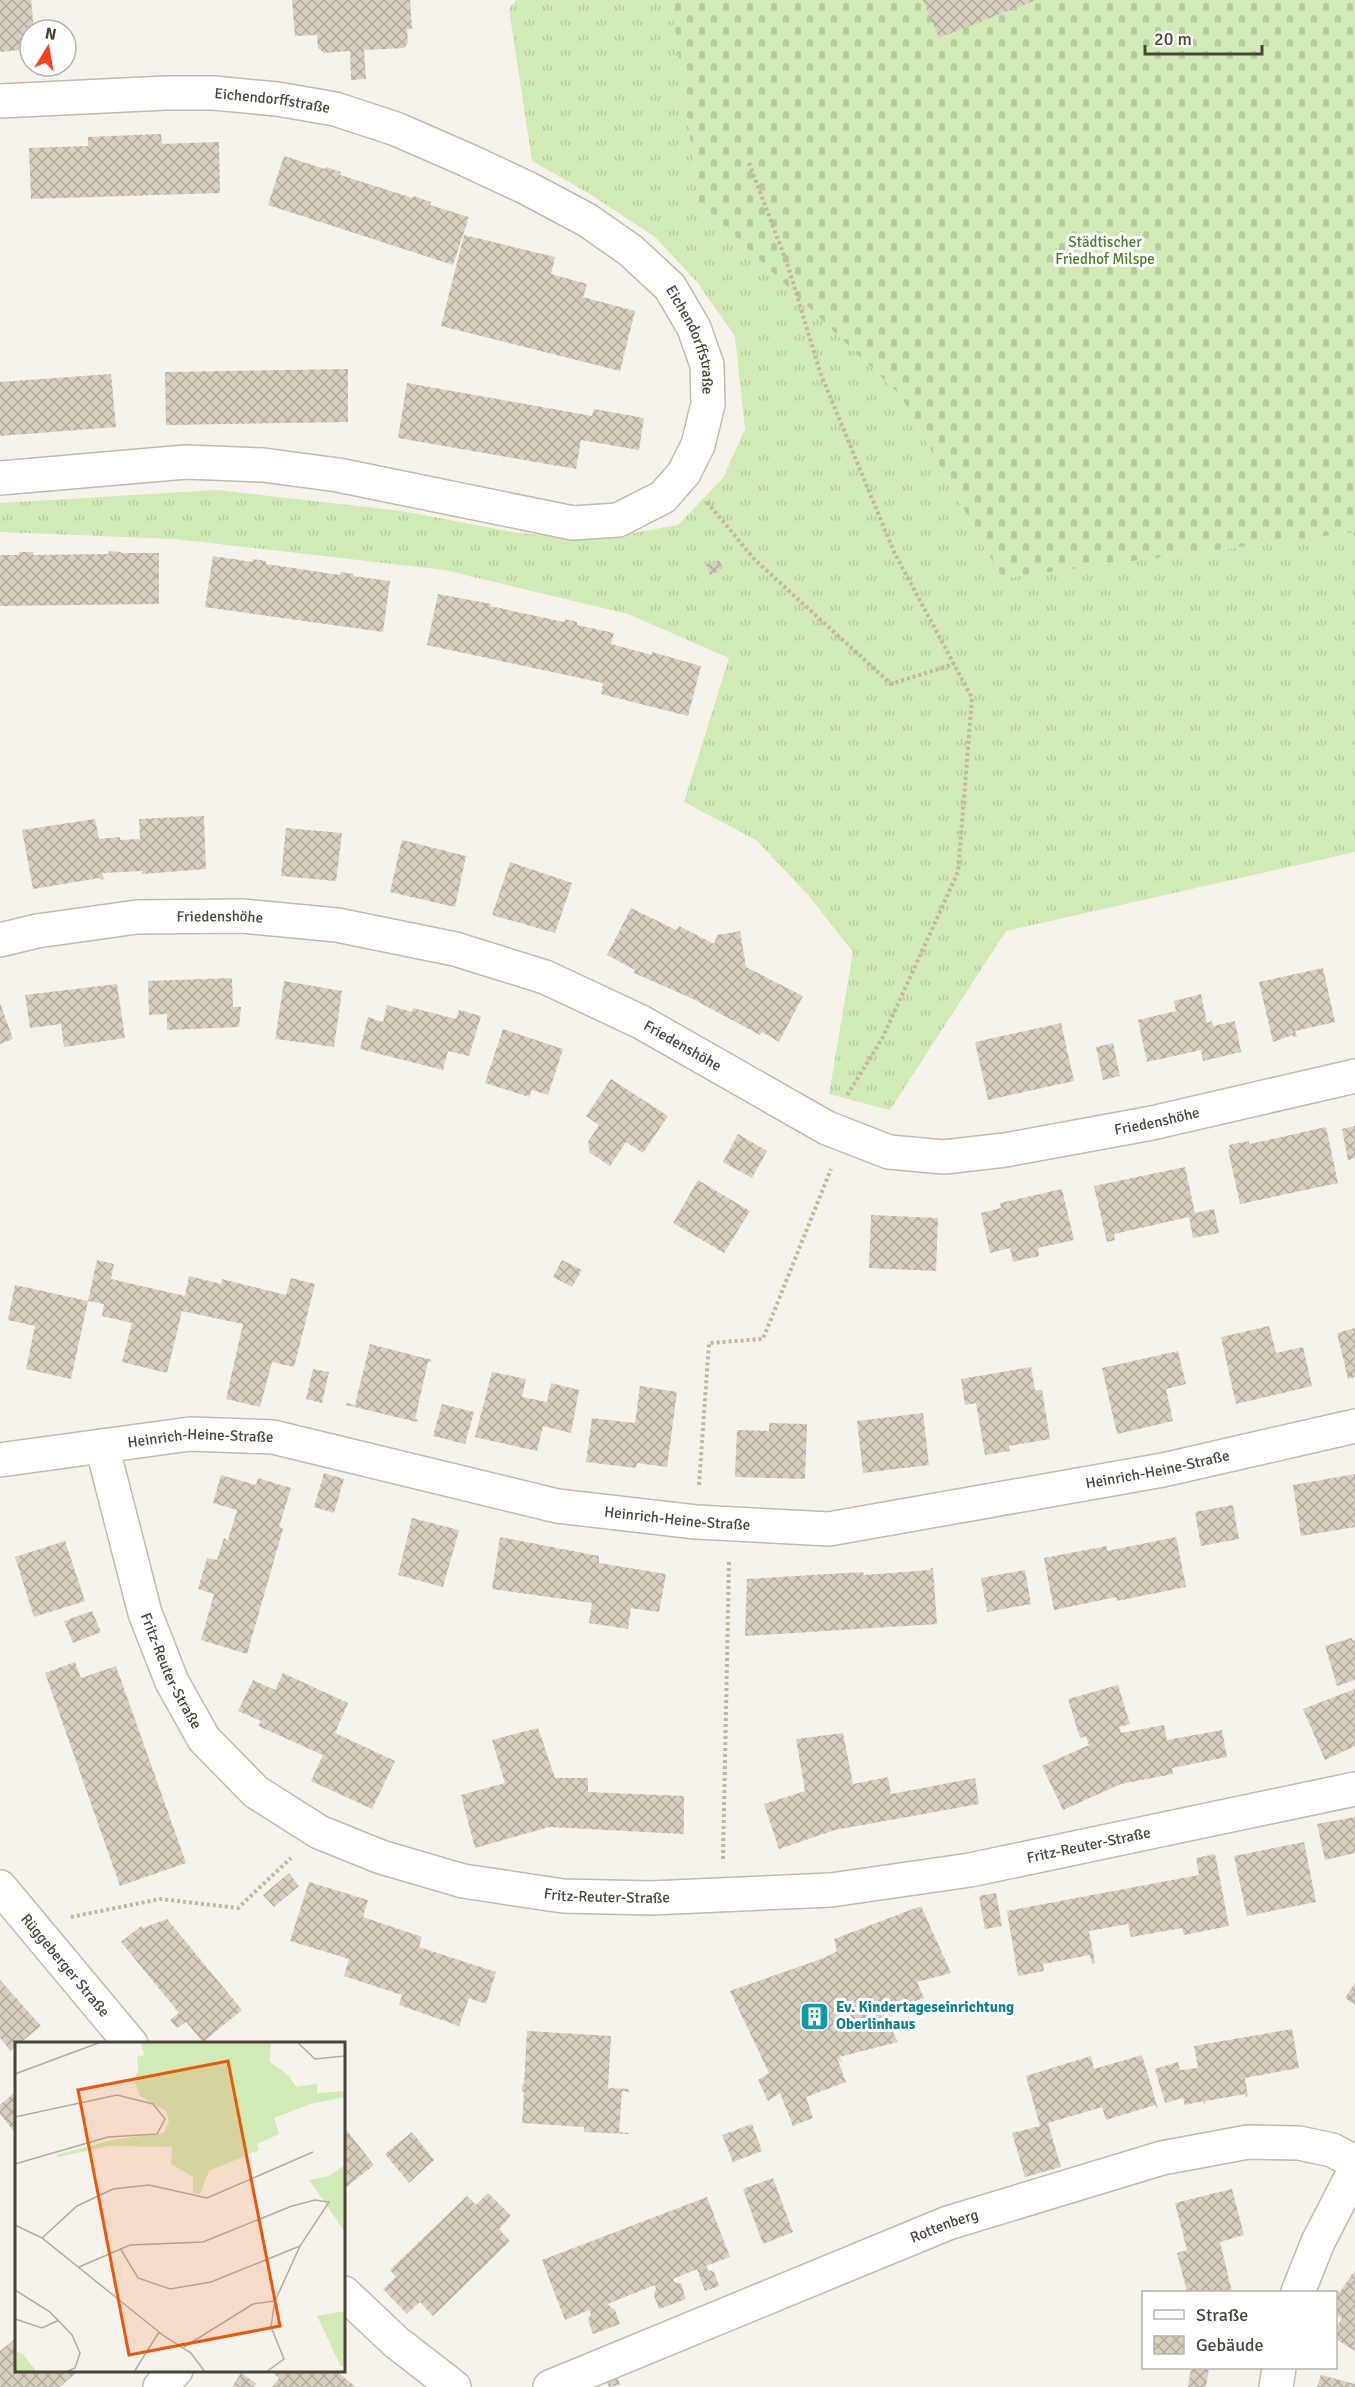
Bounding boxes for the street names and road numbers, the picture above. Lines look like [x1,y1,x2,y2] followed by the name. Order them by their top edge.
[214,84,332,117] street label: Eichendorffstraße
[662,282,717,395] street label: Eichendorffstraße
[176,907,264,927] street label: Friedenshöhe
[640,1016,725,1075] street label: Friedenshöhe
[1113,1103,1201,1139] street label: Friedenshöhe
[126,1425,274,1451] street label: Heinrich-Heine-Straße
[1084,1446,1231,1493] street label: Heinrich-Heine-Straße
[603,1503,751,1534] street label: Heinrich-Heine-Straße
[137,1610,206,1732] street label: Fritz-Reuter-Straße
[1025,1823,1152,1867] street label: Fritz-Reuter-Straße
[543,1884,670,1907] street label: Fritz-Reuter-Straße
[17,1910,114,2021] street label: Rüggeberger Straße
[907,2205,981,2247] street label: Rottenberg

